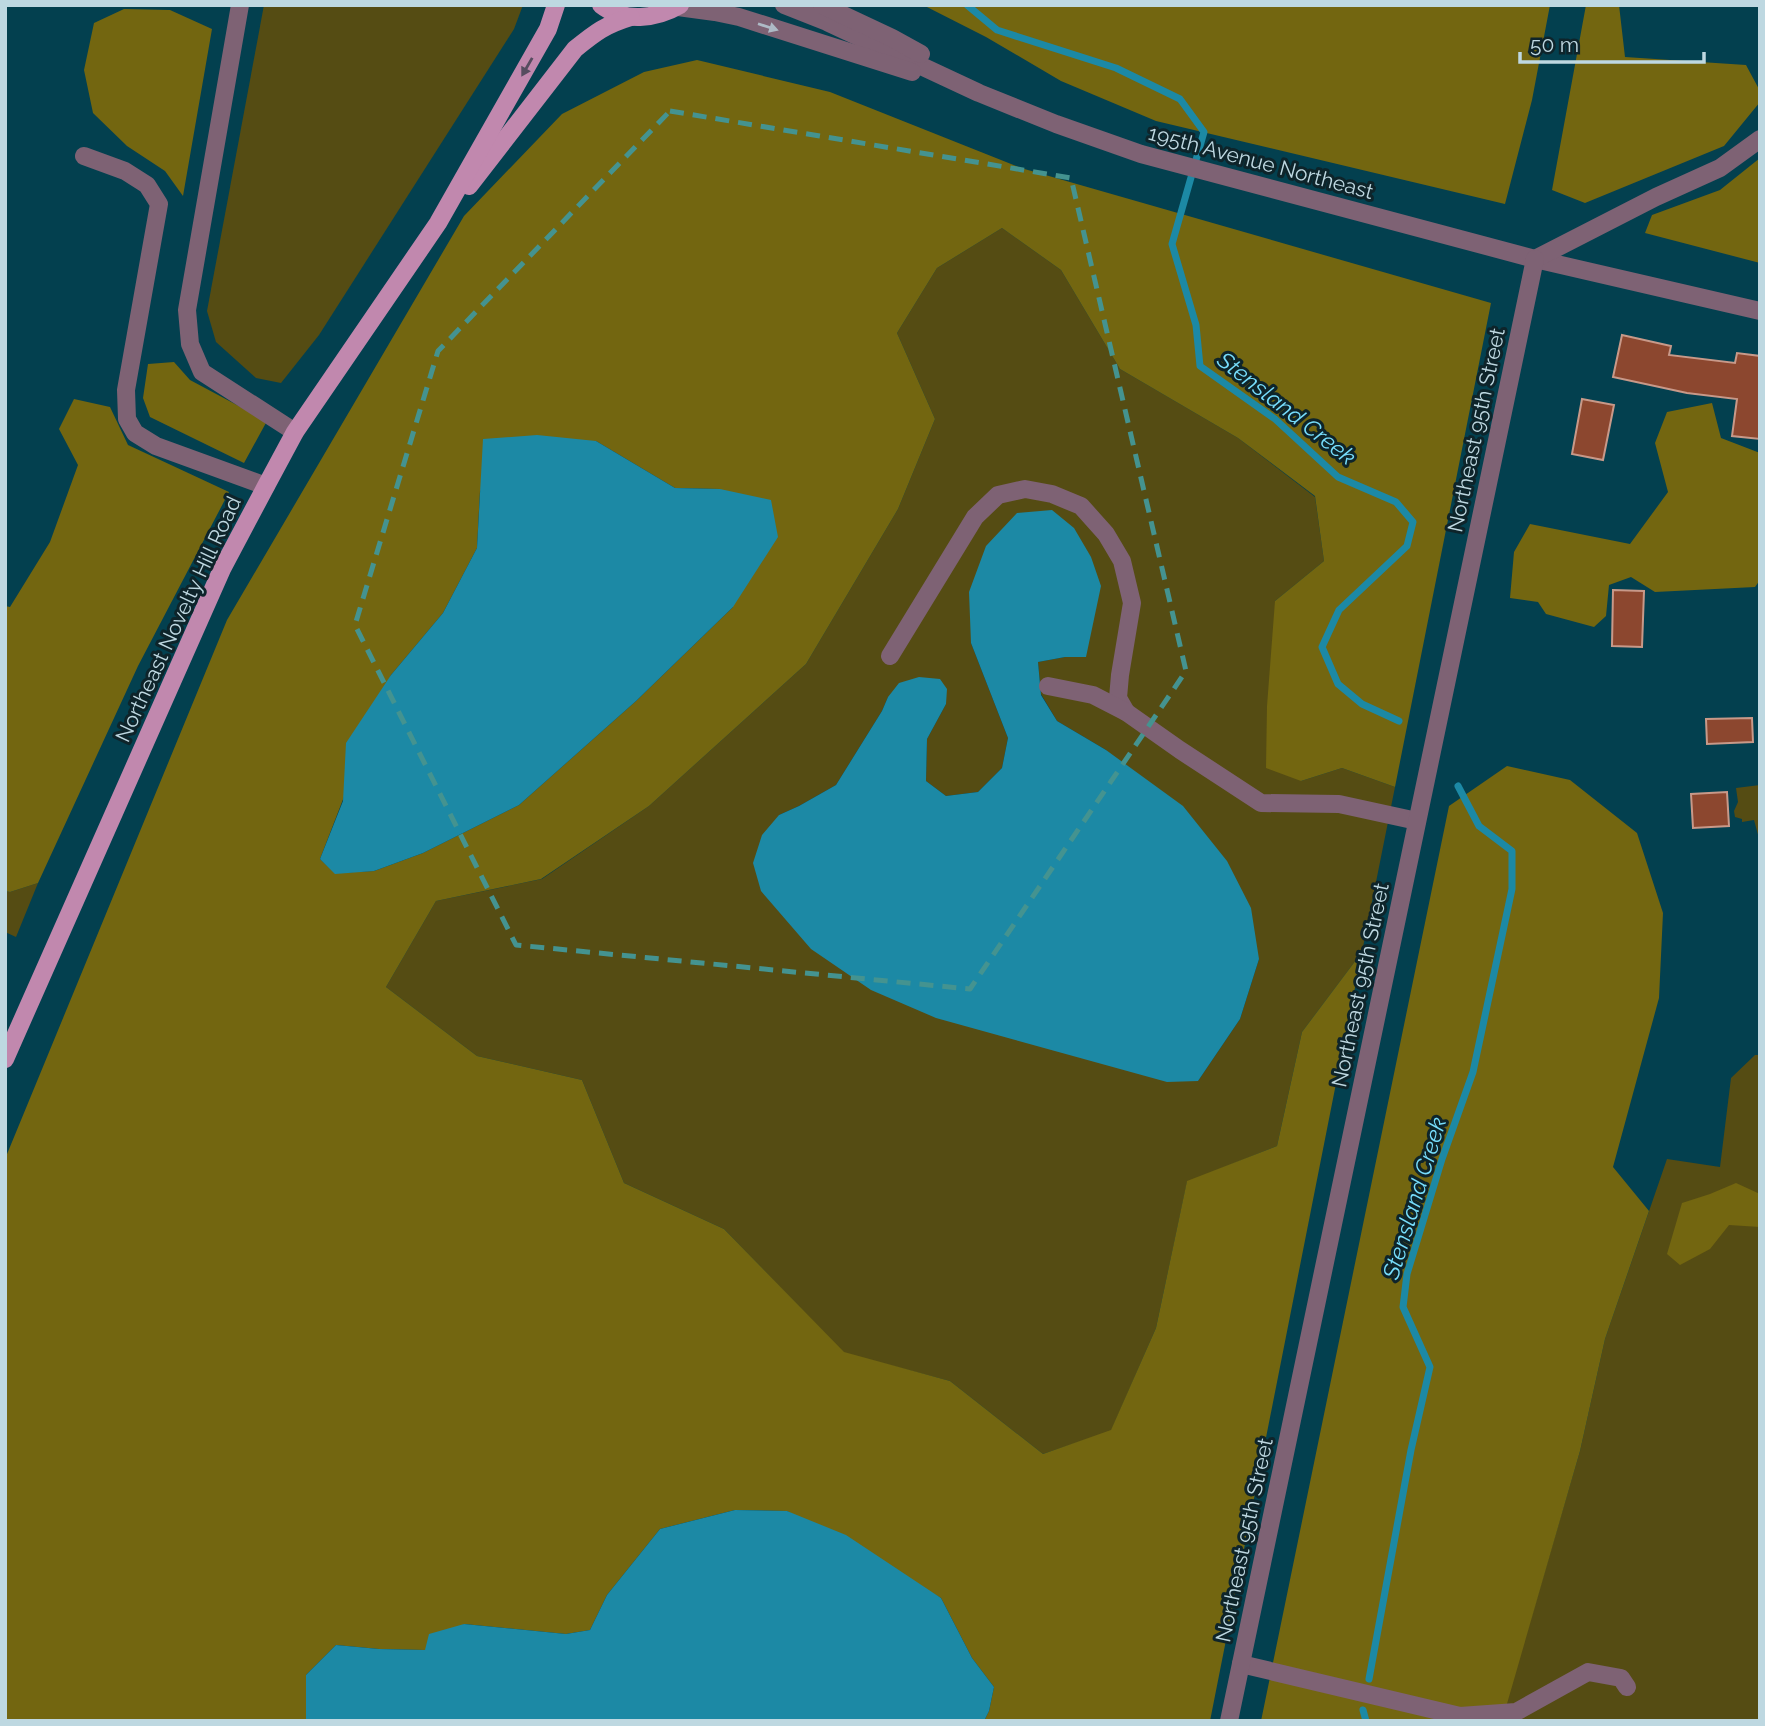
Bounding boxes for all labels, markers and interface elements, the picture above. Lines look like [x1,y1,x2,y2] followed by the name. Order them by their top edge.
[1520,21,1704,65] scale bar
[758,22,779,32] one-way arrow
[1530,32,1579,57] text: 50 m
[521,57,533,76] one-way arrow
[1146,120,1376,204] street label: 195th Avenue Northeast
[1442,326,1510,534] street label: Northeast 95th Street
[1212,345,1362,470] water label: Stensland Creek
[110,492,246,746] street label: Northeast Novelty Hill Road
[1326,881,1394,1089] street label: Northeast 95th Street
[1376,1114,1451,1283] water label: Stensland Creek
[1210,1436,1278,1644] street label: Northeast 95th Street

